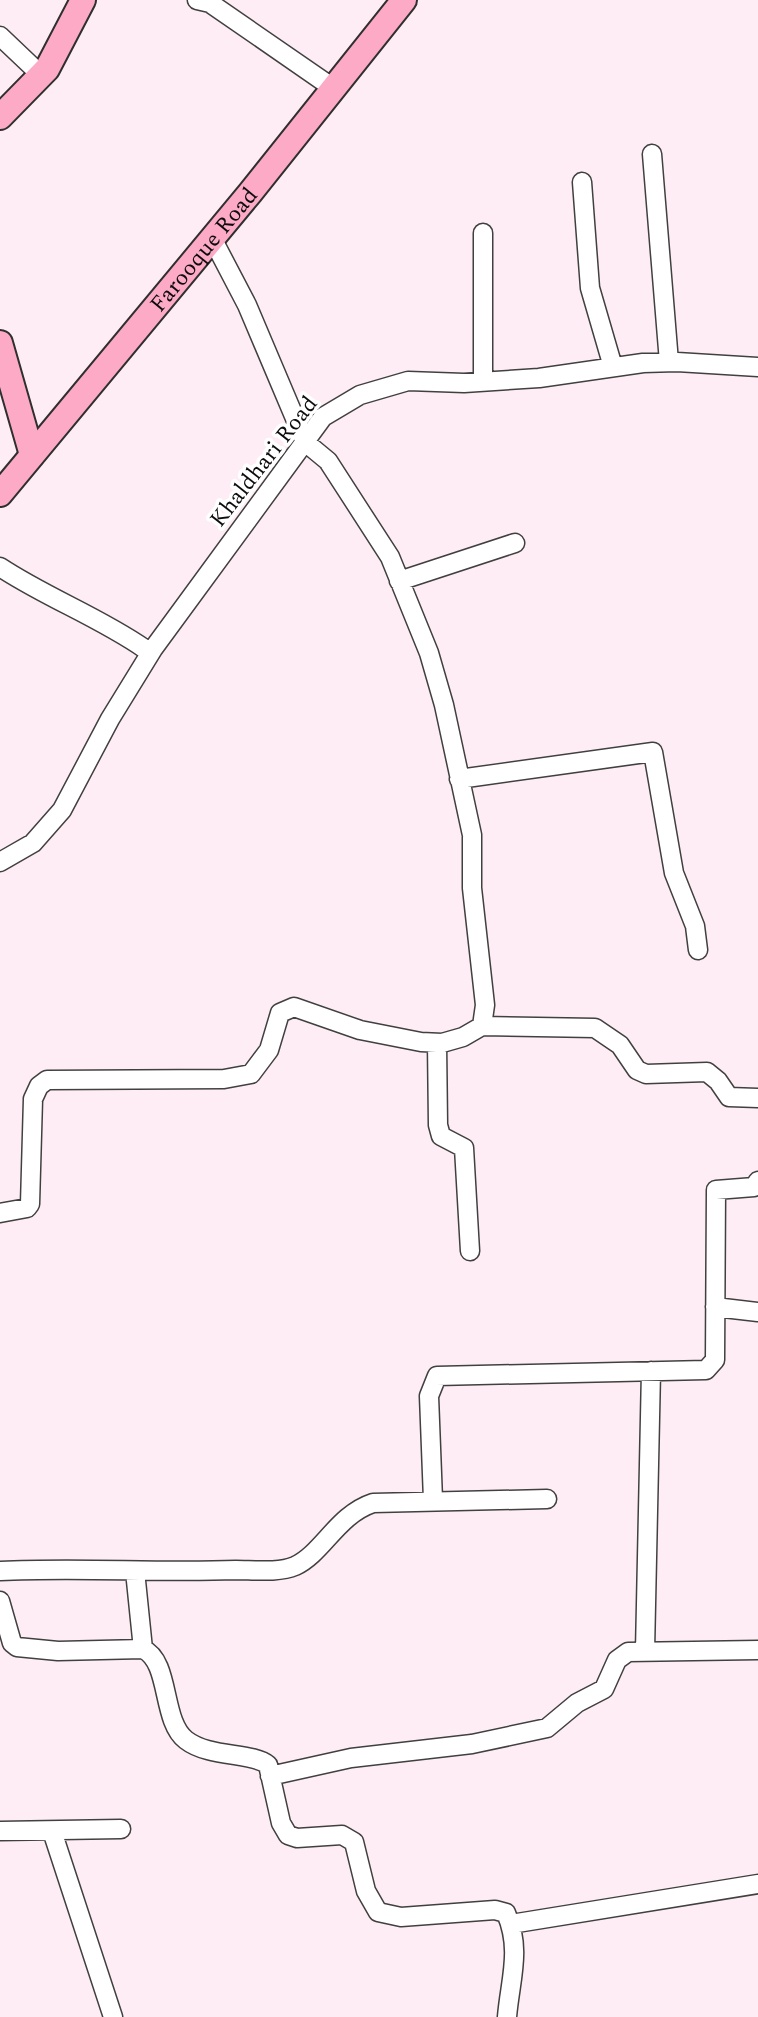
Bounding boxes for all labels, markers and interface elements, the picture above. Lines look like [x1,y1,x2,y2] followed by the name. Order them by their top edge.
[142,180,267,321] street label: Farooque Road
[202,389,327,535] street label: Khaldhari Road

